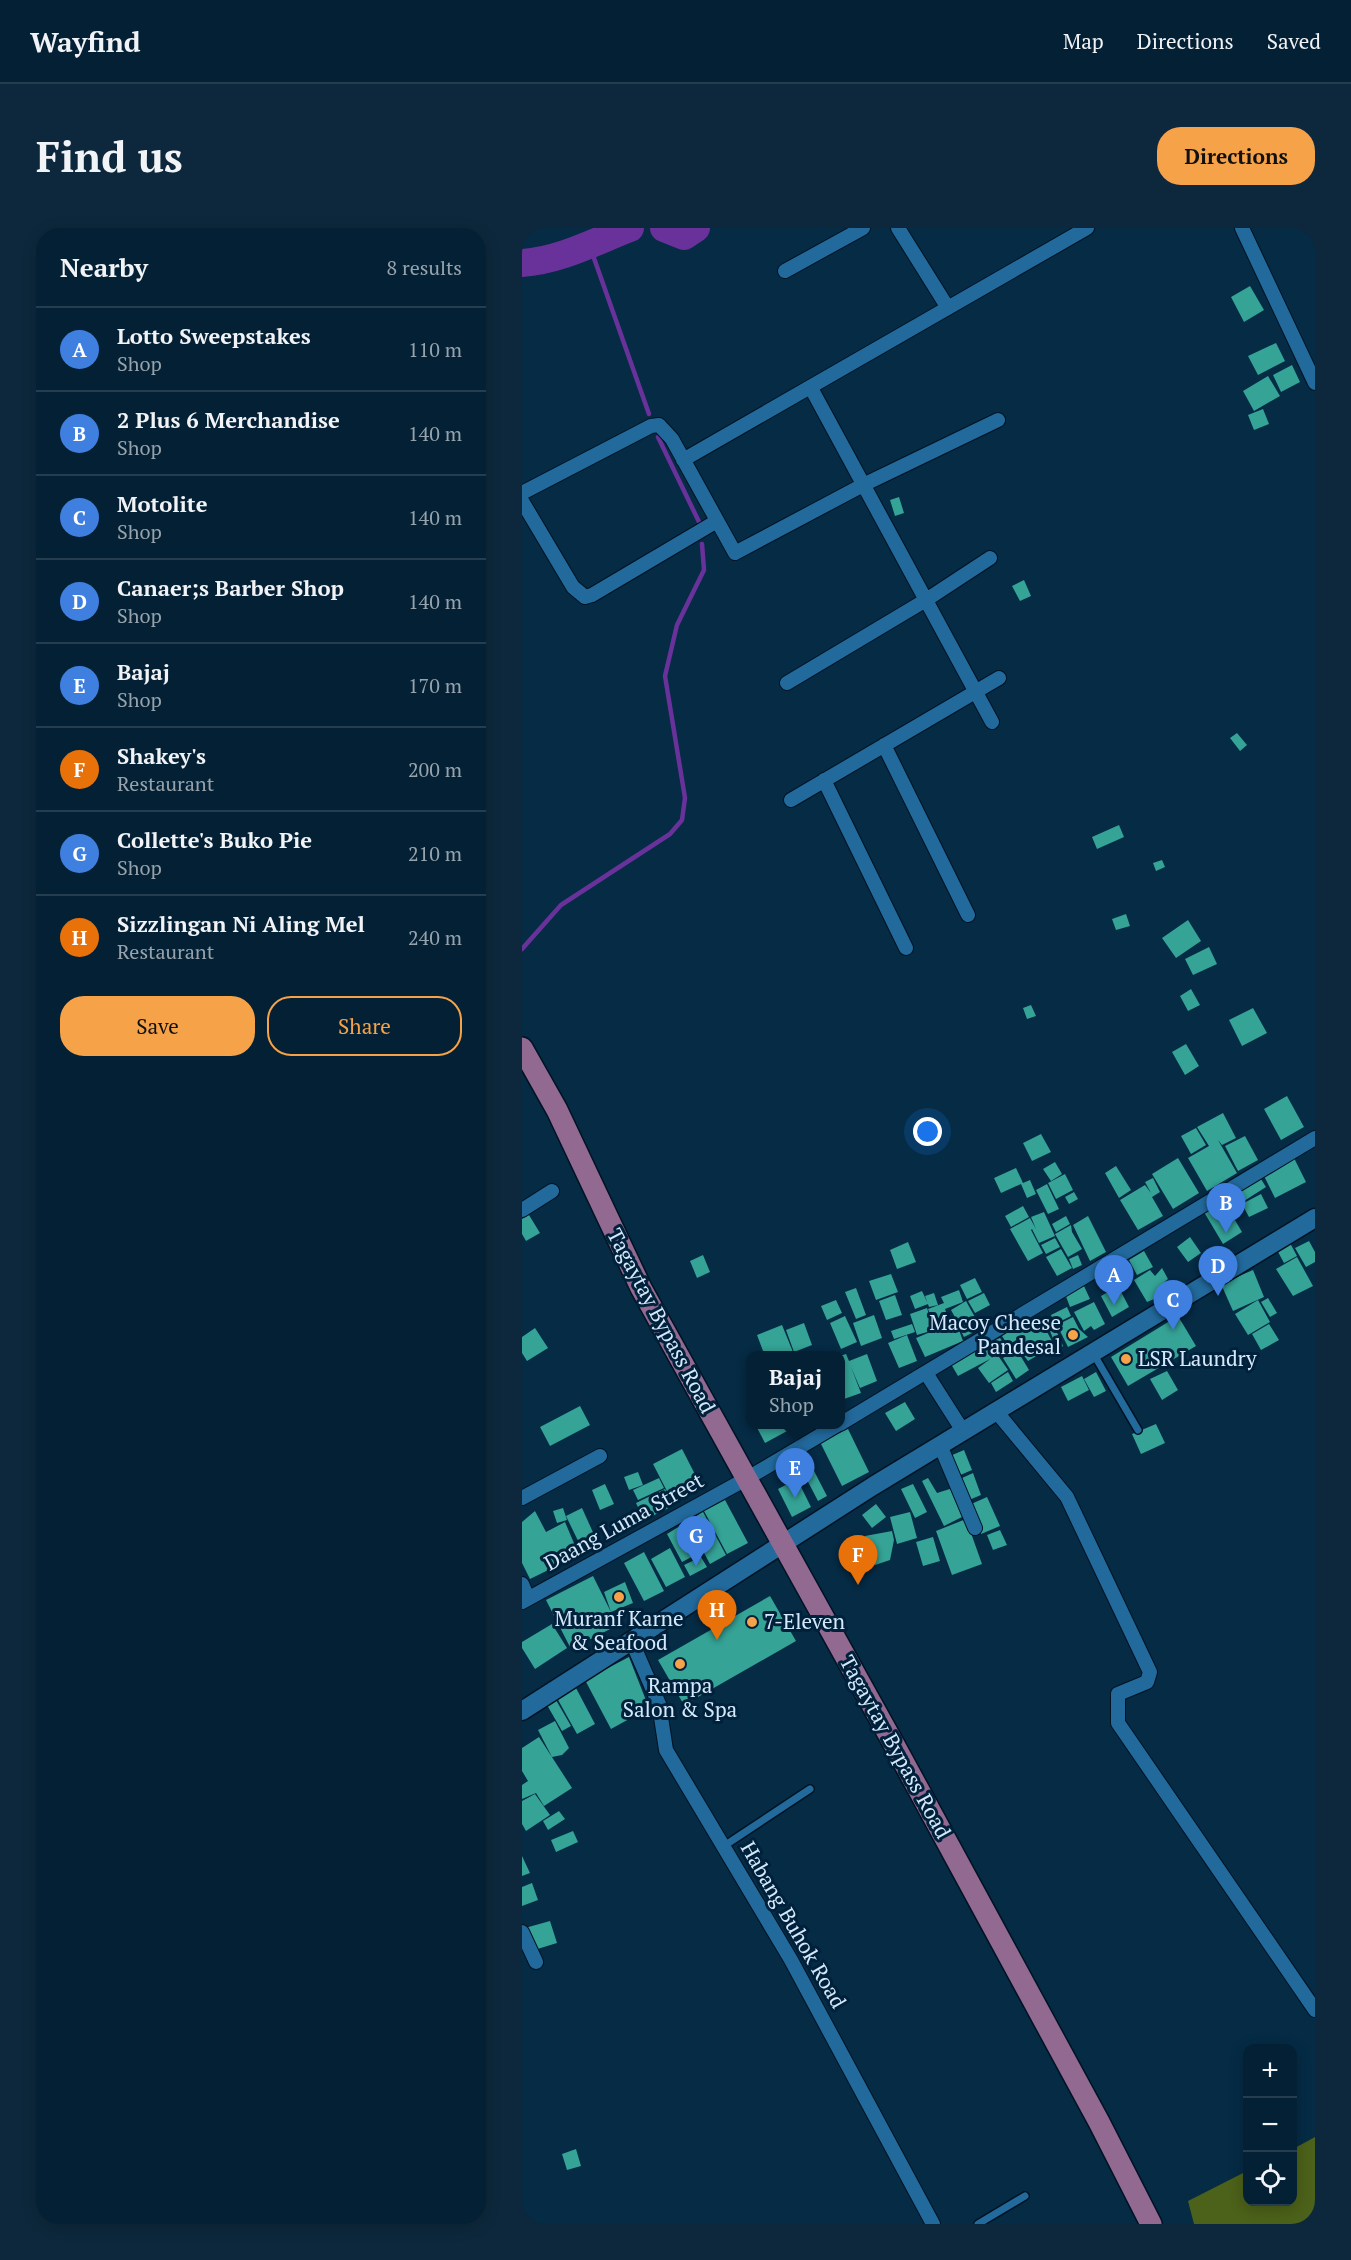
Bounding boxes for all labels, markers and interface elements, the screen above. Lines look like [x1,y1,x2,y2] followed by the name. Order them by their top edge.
[30,23,141,60] text: Wayfind
[1063,27,1104,55] text: Map
[1137,27,1234,55] text: Directions
[1267,27,1321,55] text: Saved
[1157,127,1315,185] button: Directions
[36,128,183,184] text: Find us
[60,250,148,284] text: Nearby
[387,254,462,281] text: 8 results
[117,321,311,350] text: Lotto Sweepstakes
[72,336,87,363] text: A
[408,336,462,363] text: 110 m
[117,350,162,377] text: Shop
[117,405,340,434] text: 2 Plus 6 Merchandise
[73,420,86,447] text: B
[408,420,462,447] text: 140 m
[117,434,162,461] text: Shop
[117,489,207,518] text: Motolite
[73,504,86,531] text: C
[408,504,462,531] text: 140 m
[117,518,162,545] text: Shop
[117,573,344,602] text: Canaer;s Barber Shop
[72,588,87,615] text: D
[408,588,462,615] text: 140 m
[117,602,162,629] text: Shop
[117,657,170,686] text: Bajaj
[73,672,86,699] text: E
[408,672,462,699] text: 170 m
[117,686,162,713] text: Shop
[117,741,206,770] text: Shakey's
[74,756,85,783] text: F
[408,756,462,783] text: 200 m
[117,770,214,797] text: Restaurant
[117,825,312,854] text: Collette's Buko Pie
[72,840,87,867] text: G
[408,840,462,867] text: 210 m
[117,854,162,881] text: Shop
[117,909,365,938] text: Sizzlingan Ni Aling Mel
[72,924,87,951] text: H
[408,924,462,951] text: 240 m
[117,938,214,965] text: Restaurant
[60,996,255,1056] button: Save
[267,996,462,1056] button: Share
[913,1117,942,1146] your location
[1206,1184,1246,1233] pin: B
[601,1223,723,1418] street label: Tagaytay Bypass Road
[1198,1246,1238,1296] pin: D
[1094,1256,1134,1305] pin: A
[1154,1280,1192,1330] pin: C
[929,1308,1061,1360] place label: Macoy Cheese Pandesal
[1066,1328,1080,1342] marker: Macoy Cheese Pandesal
[1138,1344,1257,1372] place label: LSR Laundry
[746,1351,845,1429] popup
[1119,1352,1133,1366] marker: LSR Laundry
[769,1362,822,1391] text: Bajaj
[769,1391,814,1418] text: Shop
[776,1448,814,1498] pin: E
[539,1466,708,1577] street label: Daang Luma Street
[676,1516,716,1566] pin: G
[838,1536,878,1585] pin: F
[612,1590,626,1604] marker: Muranf Karne & Seafood
[698,1590,736,1640] pin: H
[555,1604,683,1656] place label: Muranf Karne & Seafood
[764,1607,846,1635] place label: 7-Eleven
[745,1615,759,1629] marker: 7-Eleven
[834,1650,958,1843] street label: Tagaytay Bypass Road
[673,1657,687,1671] marker: Rampa Salon & Spa
[623,1671,738,1723] place label: Rampa Salon & Spa
[735,1836,853,2013] street label: Habang Buhok Road
[1243,2044,1297,2206] map controls
[1243,2044,1297,2098] button: +
[1243,2098,1297,2152] button: −
[1243,2152,1297,2206] button: locate

